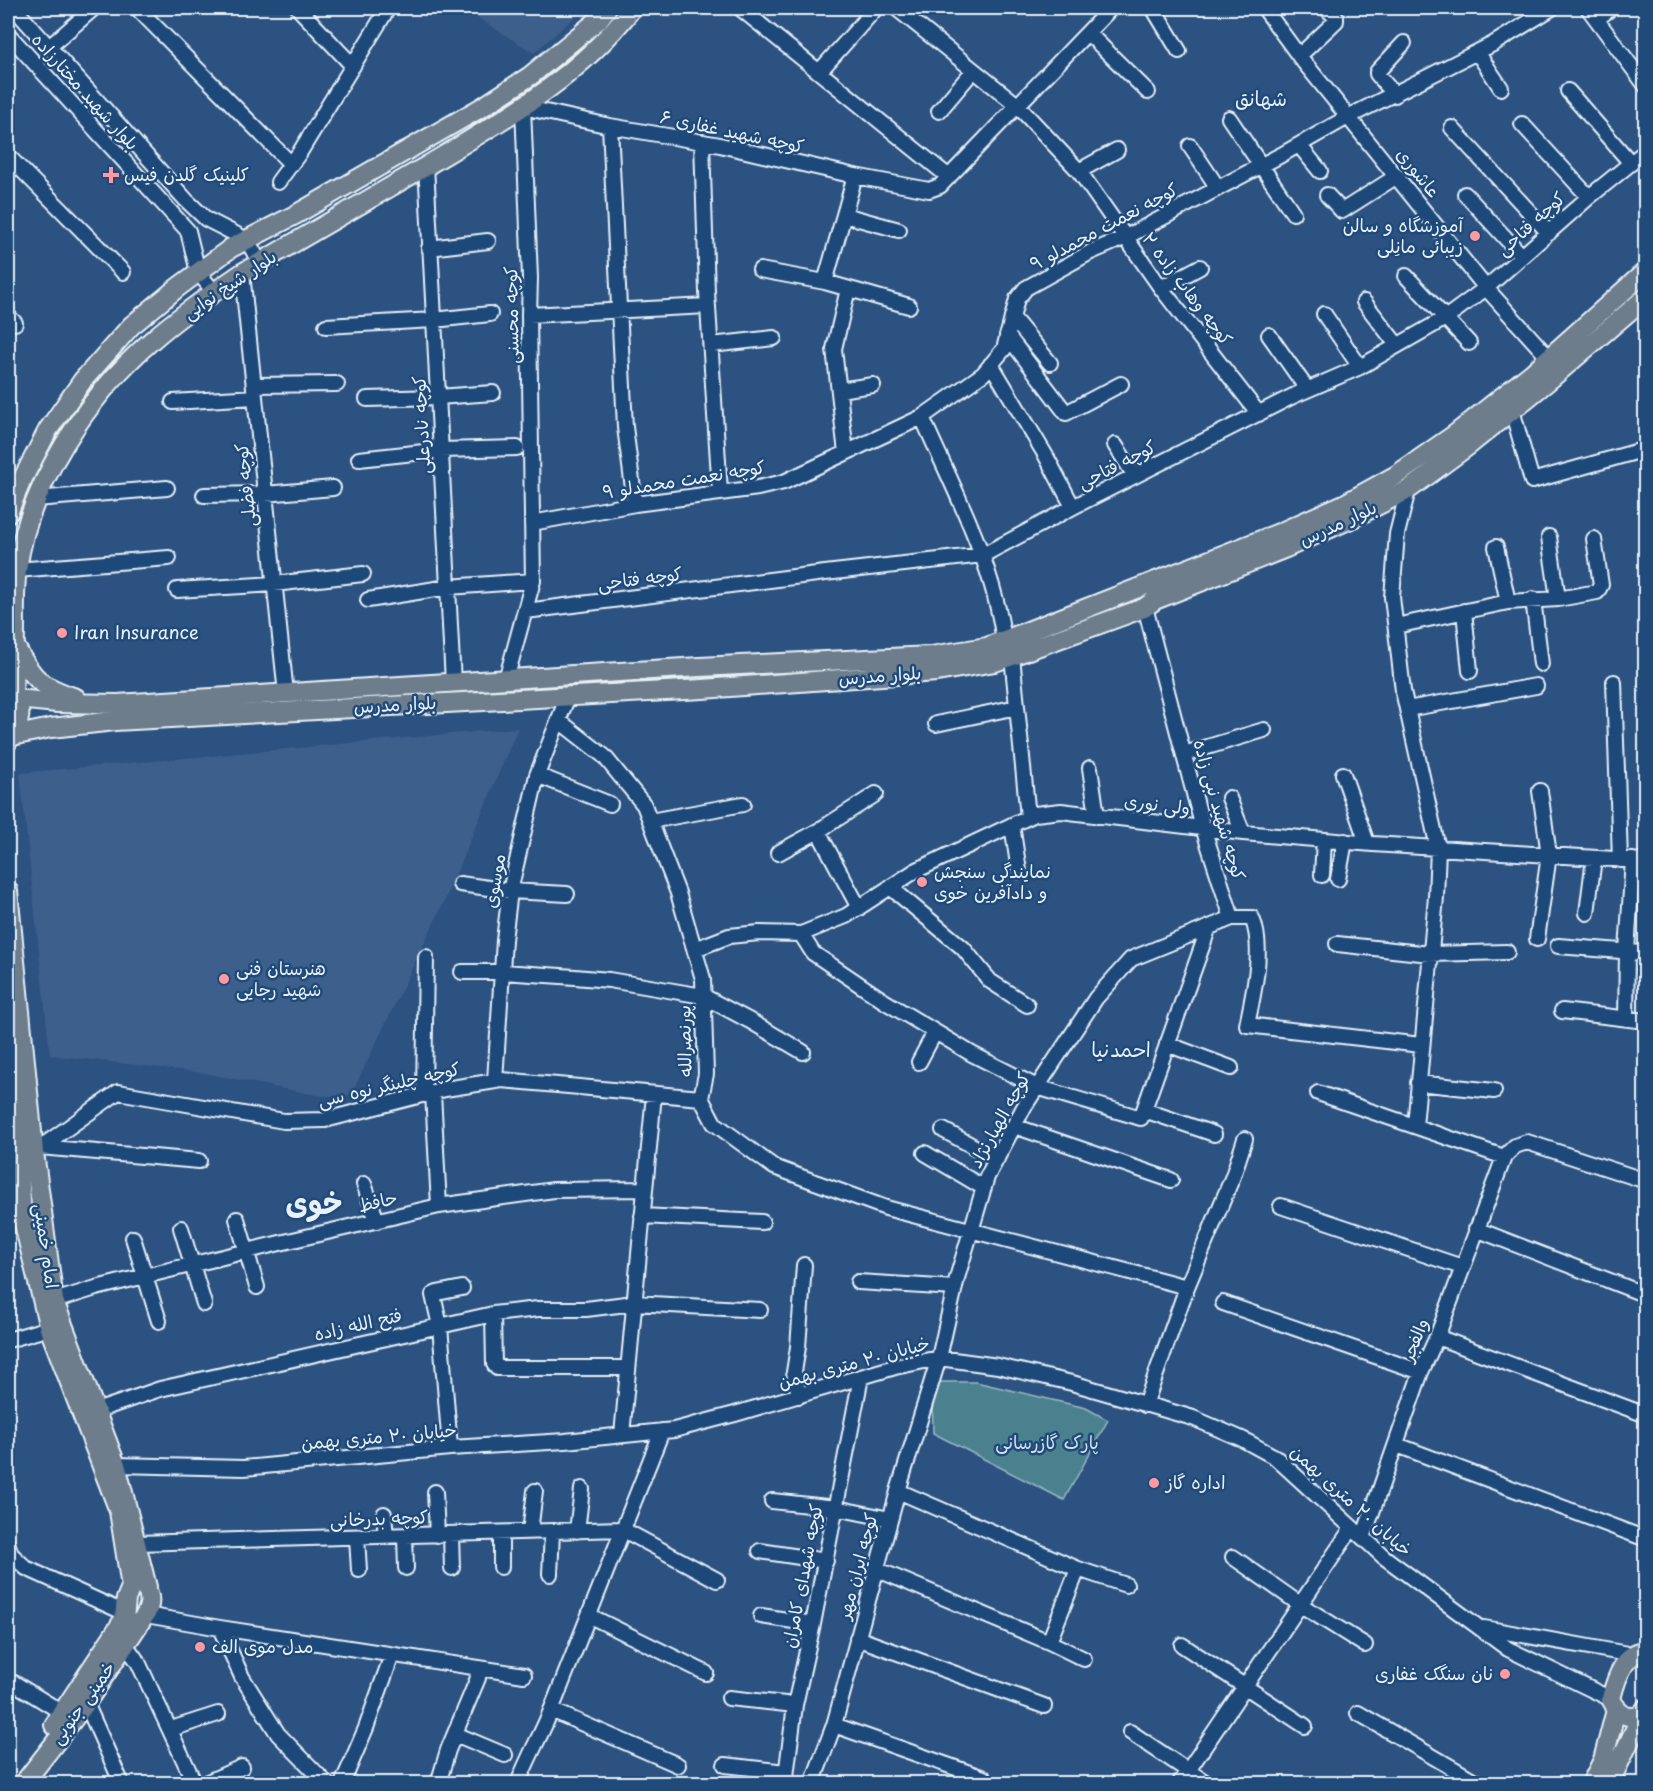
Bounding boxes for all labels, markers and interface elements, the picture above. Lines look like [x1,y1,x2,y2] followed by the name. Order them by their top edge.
[26,26,146,156] street label: بلوار شهید مختارزاده
[1235,83,1287,113] district label: شهانق
[658,102,807,159] street label: کوچه شهید غفاری ۶
[1391,141,1448,203] street label: عاشوری
[124,160,249,187] place label: کلینیک گلدن فیس
[102,166,120,184] marker: کلینیک گلدن فیس
[1024,175,1183,276] street label: کوچه نعمت محمدلو ۹
[1489,184,1571,261] street label: کوچه فتاحی
[1343,211,1465,259] place label: آموزشگاه و سالن زیبائی مانِلی
[1136,226,1240,351] street label: کوچه وهاب زاده ۲
[1468,229,1482,243] marker: آموزشگاه و سالن زیبائی مانِلی
[177,242,282,325] street label: بلوار شیخ نوایی
[496,266,525,364] street label: کوچه محسنی
[404,375,437,475] street label: کوچه نادرعلی
[1072,432,1161,495] street label: کوچه فتاحی
[227,442,262,528] street label: کوچه فضلی
[600,452,767,505] street label: کوچه نعمت محمدلو ۹
[1294,493,1381,552] street label: بلوار مدرس
[596,559,684,596] street label: کوچه فتاحی
[74,618,199,645] place label: Iran Insurance
[55,626,69,640] marker: Iran Insurance
[838,658,922,691] street label: بلوار مدرس
[353,688,437,719] street label: بلوار مدرس
[1187,736,1254,883] street label: کوچه شهید نبی زاده
[1123,786,1192,821] street label: ولی نوری
[475,851,512,910] street label: موسوی
[934,857,1051,905] place label: نمایندگی سنجش و دادآفرین خوی
[915,875,929,889] marker: نمایندگی سنجش و دادآفرین خوی
[236,954,326,1002] place label: هنرستان فنی شهید رجایی
[217,972,231,986] marker: هنرستان فنی شهید رجایی
[669,1005,698,1077] street label: پورنصرالله
[1091,1034,1151,1064] district label: احمدنیا
[315,1054,463,1113] street label: کوچه چلینگر نوه سی
[961,1066,1036,1172] street label: کوچه الهیارنژاد
[286,1179,342,1224] district label: خوی
[355,1183,400,1218] street label: حافظ
[26,1201,67,1290] street label: امام خمینی
[311,1300,404,1347] street label: فتح الله زاده
[1392,1314,1434,1367] street label: والفجر
[775,1328,932,1395] street label: خیابان ۲۰ متری بهمن
[300,1415,458,1456] street label: خیابان ۲۰ متری بهمن
[995,1428,1099,1455] park label: پارک گازرسانی
[1285,1438,1419,1562] street label: خیابان ۲۰ متری بهمن
[1164,1468,1226,1495] place label: اداره گاز
[1147,1476,1161,1490] marker: اداره گاز
[774,1501,829,1650] street label: کوچه شهدای کامران
[329,1502,429,1533] street label: کوچه بدرخانی
[829,1509,884,1624] street label: کوچه ایران مهر
[212,1632,314,1659] place label: مدل موی الف
[193,1640,207,1654] marker: مدل موی الف
[42,1655,121,1749] street label: خمینی جنوبی
[1375,1659,1493,1686] place label: نان سنگک غفاری
[1498,1667,1512,1681] marker: نان سنگک غفاری

